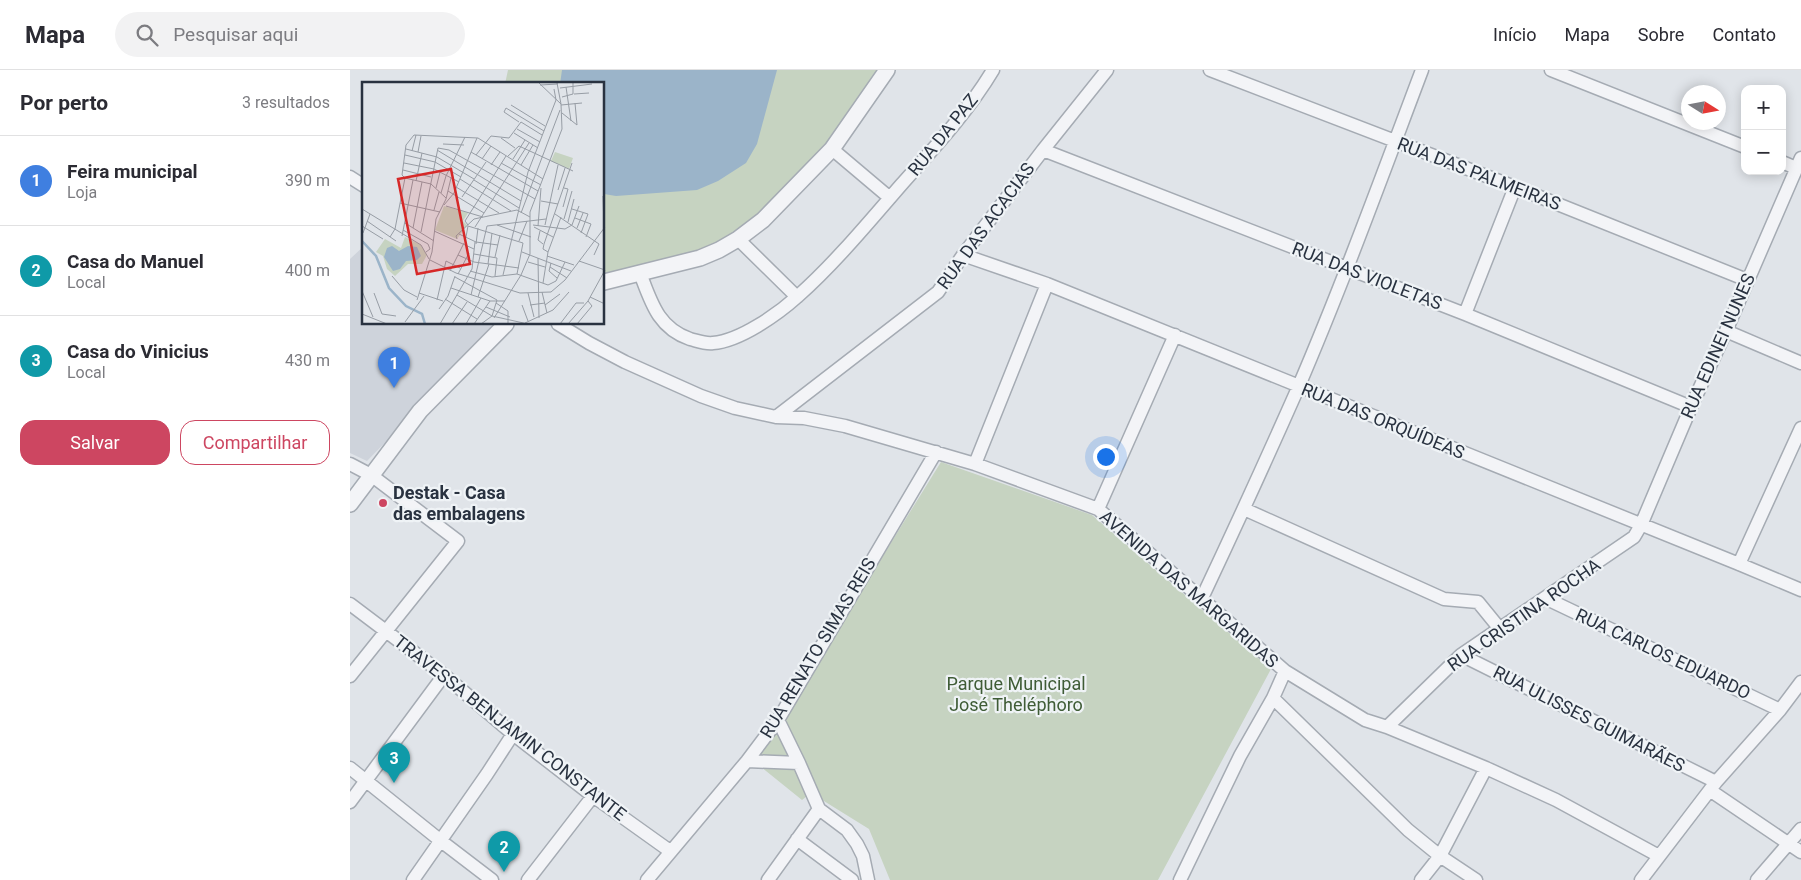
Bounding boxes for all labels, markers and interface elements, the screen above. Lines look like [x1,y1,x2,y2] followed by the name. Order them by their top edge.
[115,12,465,57] search box
[25,21,85,49] text: Mapa
[133,21,161,49] icon: search
[173,23,298,46] text: Pesquisar aqui
[1493,24,1536,45] text: Início
[1564,24,1610,45] text: Mapa
[1638,24,1684,45] text: Sobre
[1712,24,1776,45] text: Contato
[362,82,605,325] inset map
[1681,85,1726,130] north arrow
[1741,85,1786,175] map controls
[1741,85,1786,130] button: +
[903,89,982,180] street label: RUA DA PAZ
[20,91,108,115] text: Por perto
[242,93,330,112] text: 3 resultados
[1741,130,1786,175] button: −
[1395,133,1564,214] street label: RUA DAS PALMEIRAS
[933,158,1039,293] street label: RUA DAS ACACIAS
[67,160,198,183] text: Feira municipal
[31,171,41,190] text: 1
[285,171,330,190] text: 390 m
[67,183,97,202] text: Loja
[1289,237,1445,314] street label: RUA DAS VIOLETAS
[67,250,204,273] text: Casa do Manuel
[31,261,41,280] text: 2
[285,261,330,280] text: 400 m
[1676,270,1759,422] street label: RUA EDINEI NUNES
[67,273,106,292] text: Local
[67,340,209,363] text: Casa do Vinicius
[378,347,410,388] pin: 1
[31,351,41,370] text: 3
[285,351,330,370] text: 430 m
[67,363,106,382] text: Local
[1298,378,1468,463] street label: RUA DAS ORQUÍDEAS
[20,420,170,465] button: Salvar
[180,420,330,465] button: Compartilhar
[1093,444,1119,470] your location
[393,482,525,524] place label: Destak - Casa das embalagens
[377,497,389,509] marker: Destak - Casa das embalagens
[1096,505,1283,672] street label: AVENIDA DAS MARGARIDAS
[755,554,880,742] street label: RUA RENATO SIMAS REIS
[1443,554,1604,675] street label: RUA CRISTINA ROCHA
[1572,604,1754,703] street label: RUA CARLOS EDUARDO
[390,630,631,825] street label: TRAVESSA BENJAMIN CONSTANTE
[1490,661,1689,776] street label: RUA ULISSES GUIMARÃES
[946,673,1086,715] park label: Parque Municipal José Theléphoro
[378,742,410,783] pin: 3
[488,831,520,872] pin: 2

